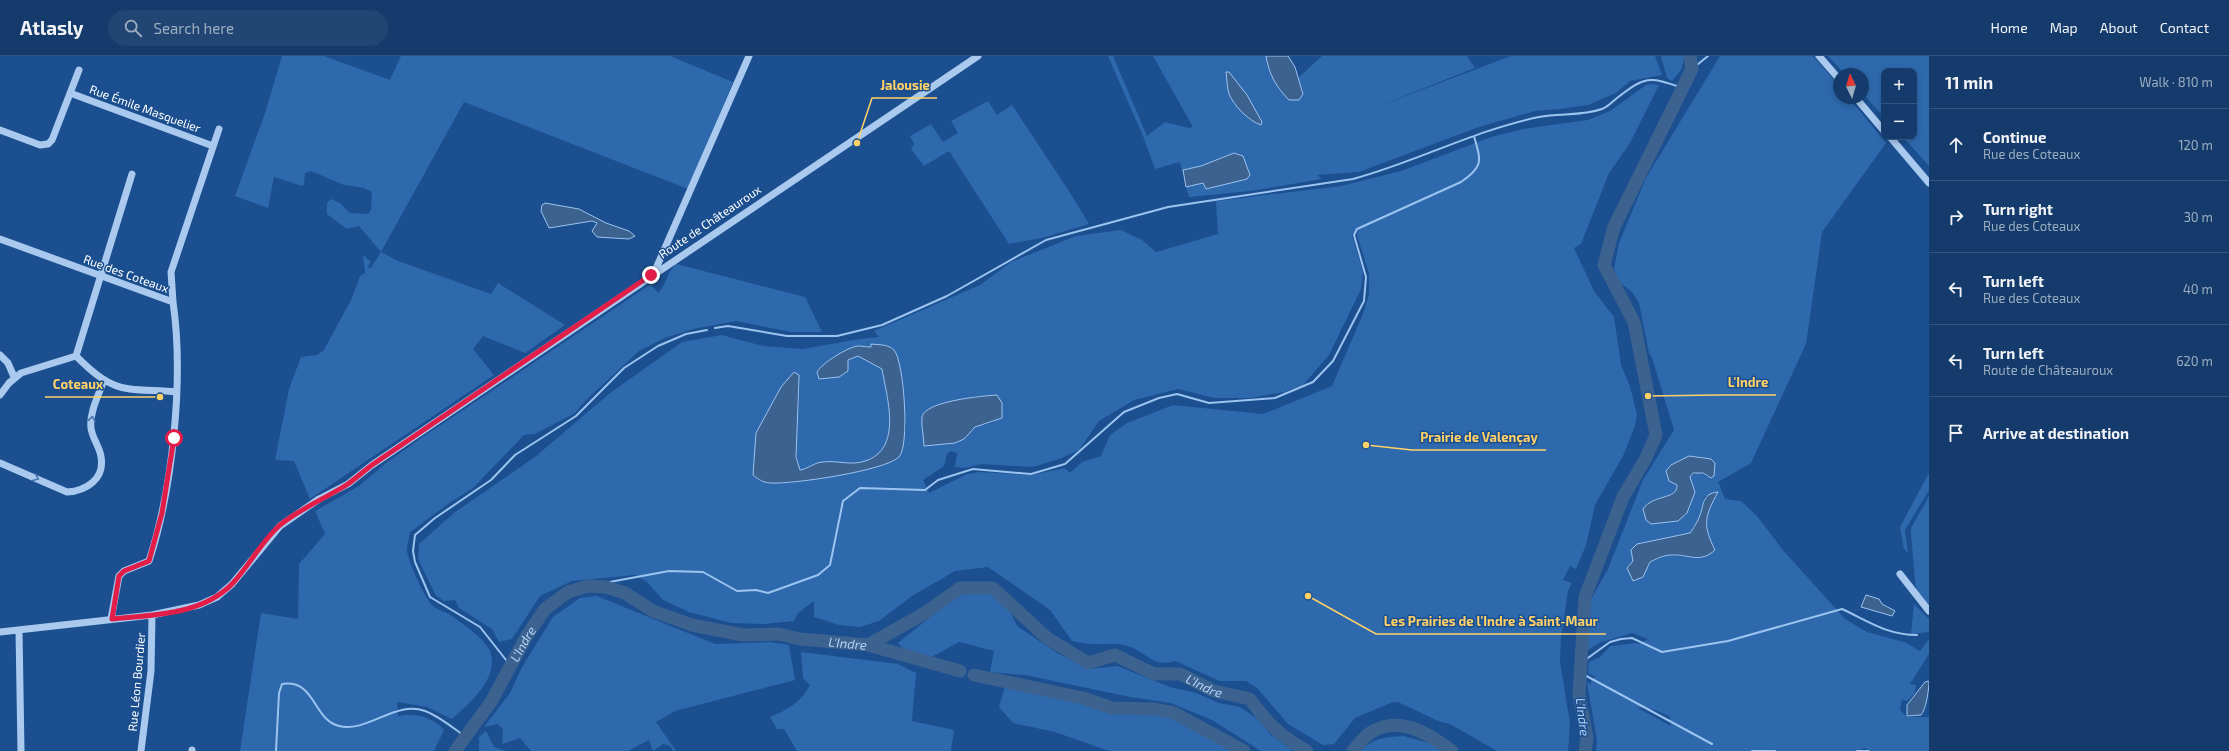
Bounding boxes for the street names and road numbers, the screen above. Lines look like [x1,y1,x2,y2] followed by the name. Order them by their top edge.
[88,81,203,135] street label: Rue Émile Masquelier
[656,181,764,261] street label: Route de Châteauroux
[82,251,172,295] street label: Rue des Coteaux
[125,632,147,732] street label: Rue Léon Bourdier

